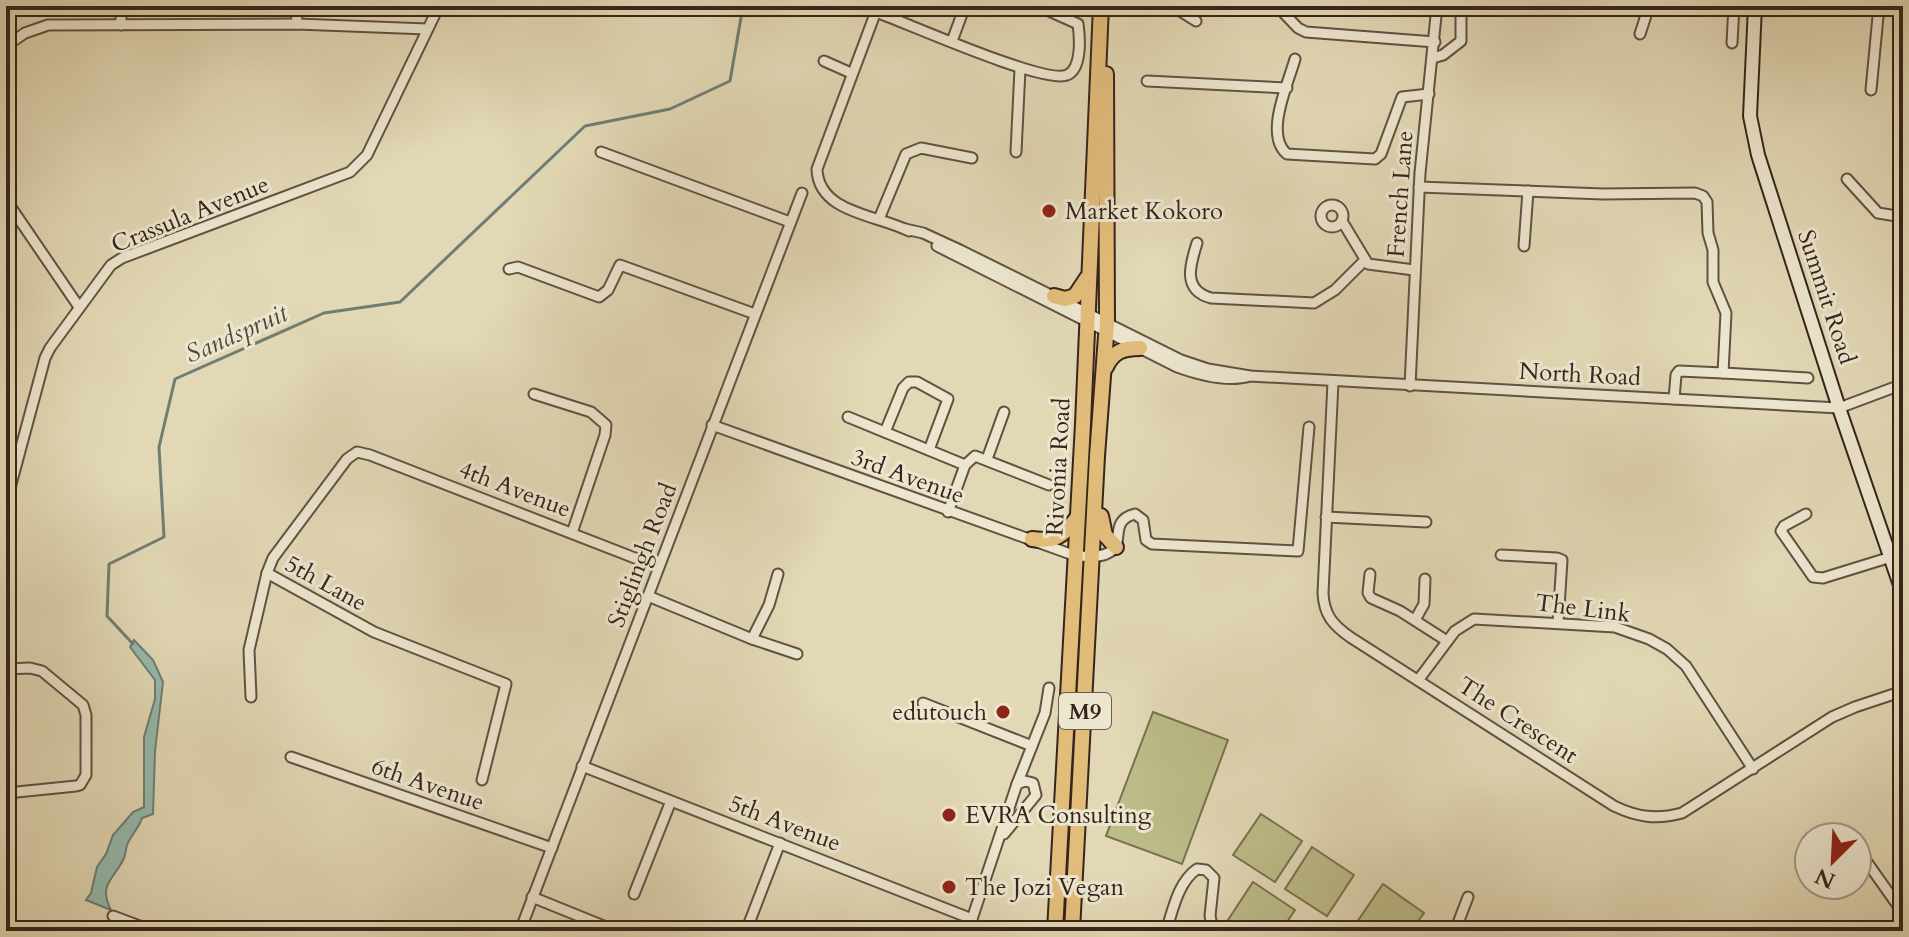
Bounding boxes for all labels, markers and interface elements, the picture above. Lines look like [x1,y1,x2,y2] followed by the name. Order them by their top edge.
[1380,130,1421,259] street label: French Lane
[106,168,274,261] street label: Crassula Avenue
[1065,195,1223,228] place label: Market Kokoro
[1040,202,1058,220] marker: Market Kokoro
[1789,226,1864,369] street label: Summit Road
[180,295,293,372] water label: Sandspruit
[1518,355,1642,394] street label: North Road
[1038,397,1079,537] street label: Rivonia Road
[847,441,969,512] street label: 3rd Avenue
[454,453,576,526] street label: 4th Avenue
[600,478,685,632] street label: Stiglingh Road
[279,547,373,619] street label: 5th Lane
[1533,586,1633,631] street label: The Link
[1451,669,1585,772] street label: The Crescent
[1059,693,1111,729] road number: M9
[892,696,987,729] place label: edutouch
[994,703,1012,721] marker: edutouch
[367,750,489,819] street label: 6th Avenue
[724,787,846,860] street label: 5th Avenue
[965,799,1152,832] place label: EVRA Consulting
[940,806,958,824] marker: EVRA Consulting
[1793,821,1873,901] north arrow
[1810,861,1840,896] text: N
[965,871,1124,904] place label: The Jozi Vegan
[940,878,958,896] marker: The Jozi Vegan

